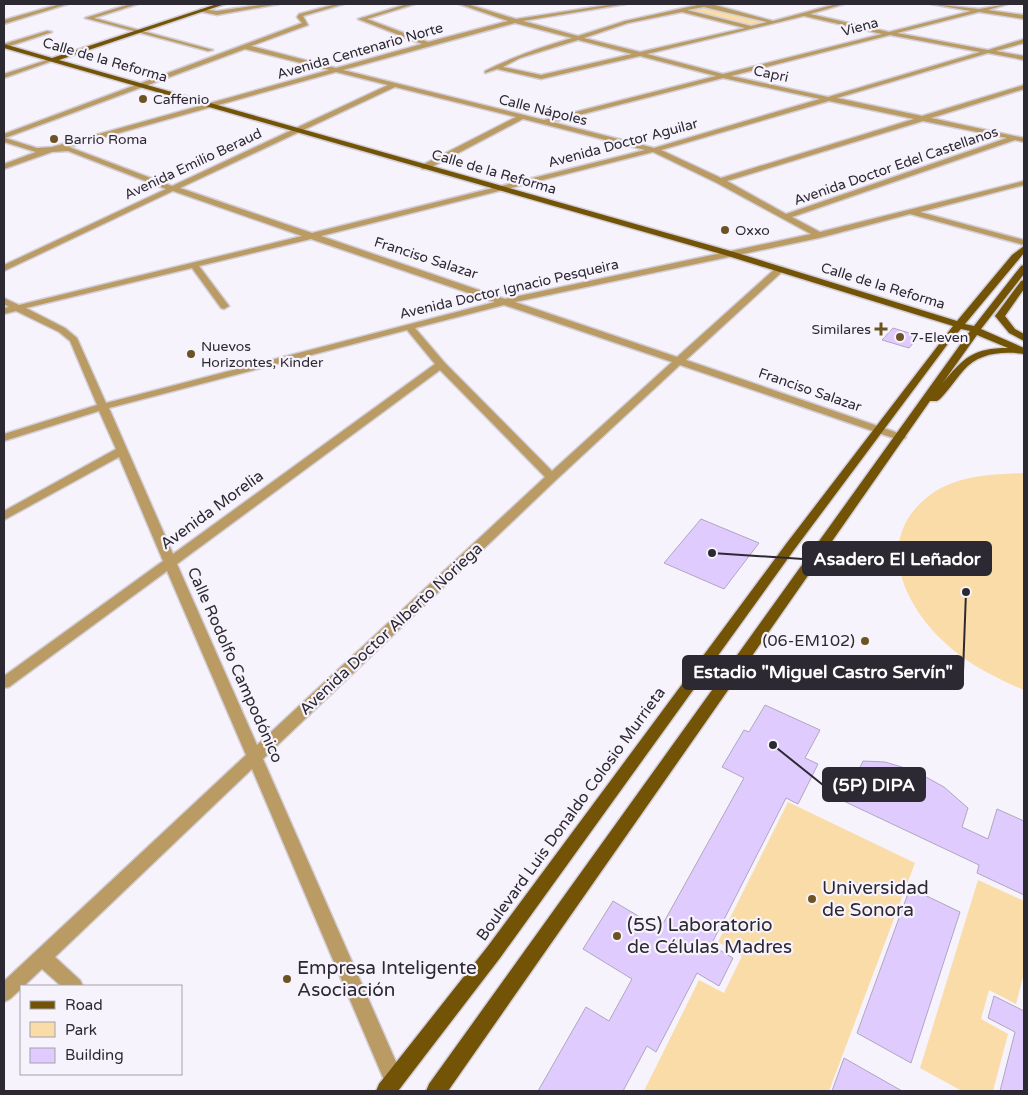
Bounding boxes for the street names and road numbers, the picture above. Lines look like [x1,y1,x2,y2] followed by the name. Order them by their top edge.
[840,14,880,40] street label: Viena
[275,19,445,83] street label: Avenida Centenario Norte
[41,34,169,86] street label: Calle de la Reforma
[752,62,790,86] street label: Capri
[497,91,589,129] street label: Calle Nápoles
[546,115,700,171] street label: Avenida Doctor Aguilar
[792,123,1001,209] street label: Avenida Doctor Edel Castellanos
[121,125,265,203] street label: Avenida Emilio Beraud
[430,146,558,198] street label: Calle de la Reforma
[372,233,480,283] street label: Franciso Salazar
[398,255,620,323] street label: Avenida Doctor Ignacio Pesqueira
[819,259,947,313] street label: Calle de la Reforma
[756,364,864,416] street label: Franciso Salazar
[157,466,267,554] street label: Avenida Morelia
[295,539,487,719] street label: Avenida Doctor Alberto Noriega
[183,564,287,766] street label: Calle Rodolfo Campodónico
[472,683,670,945] street label: Boulevard Luis Donaldo Colosio Murrieta

